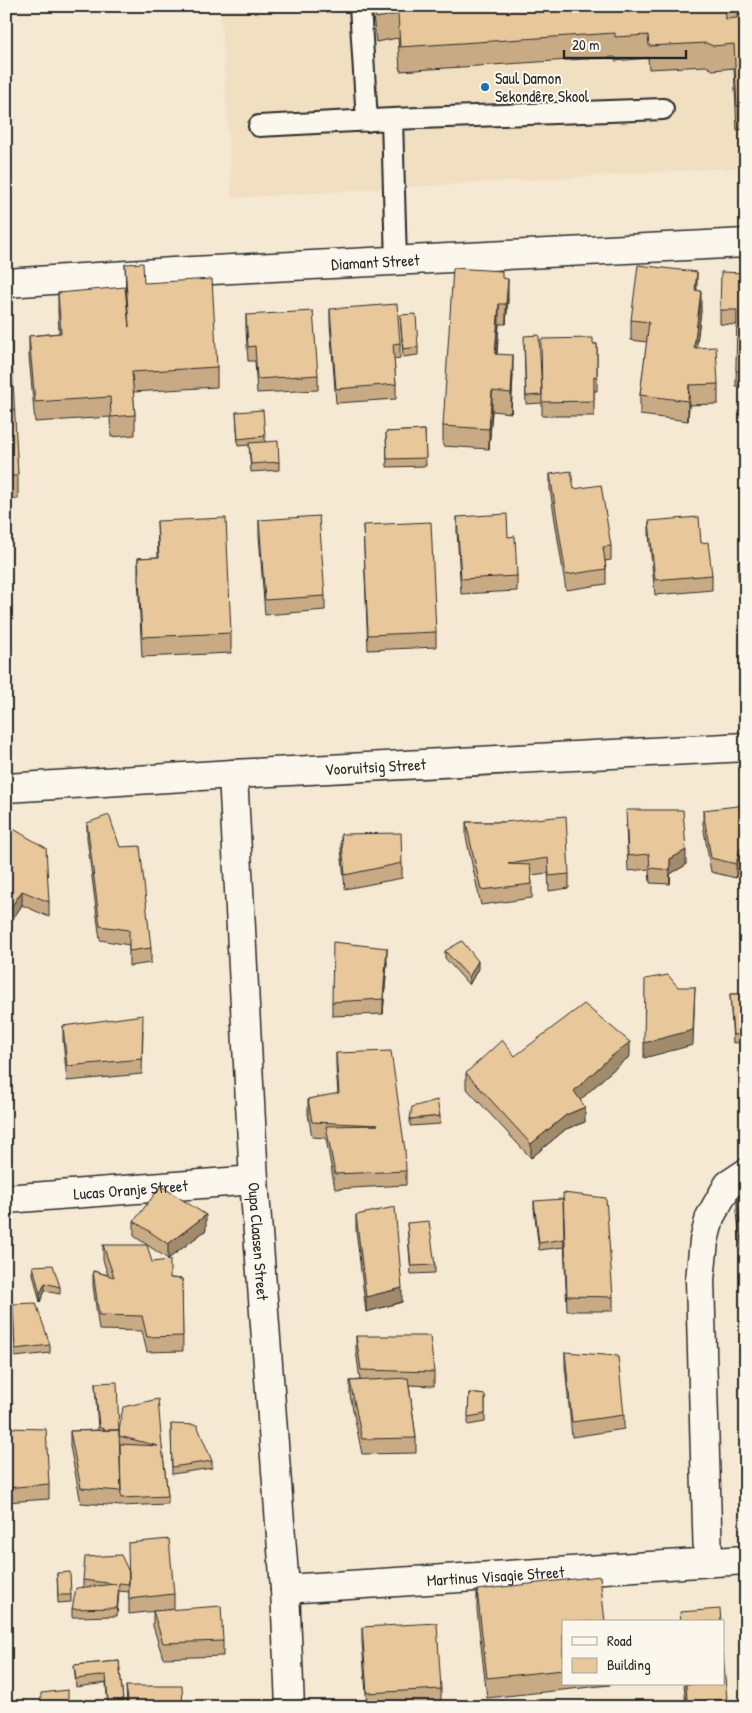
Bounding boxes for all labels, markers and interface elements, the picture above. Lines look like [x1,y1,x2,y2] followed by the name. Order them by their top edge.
[564,28,687,60] scale bar
[572,34,599,55] text: 20 m
[495,67,590,107] place label: Saul Damon Sekondêre Skool
[479,81,491,93] marker: Saul Damon Sekondêre Skool
[331,249,421,275] street label: Diamant Street
[324,753,427,780] street label: Vooruitsig Street
[73,1174,189,1205] street label: Lucas Oranje Street
[243,1181,274,1302] street label: Oupa Claasen Street
[426,1560,565,1591] street label: Martinus Visagie Street
[562,1620,724,1686] legend
[607,1630,632,1651] text: Road
[607,1654,651,1675] text: Building

